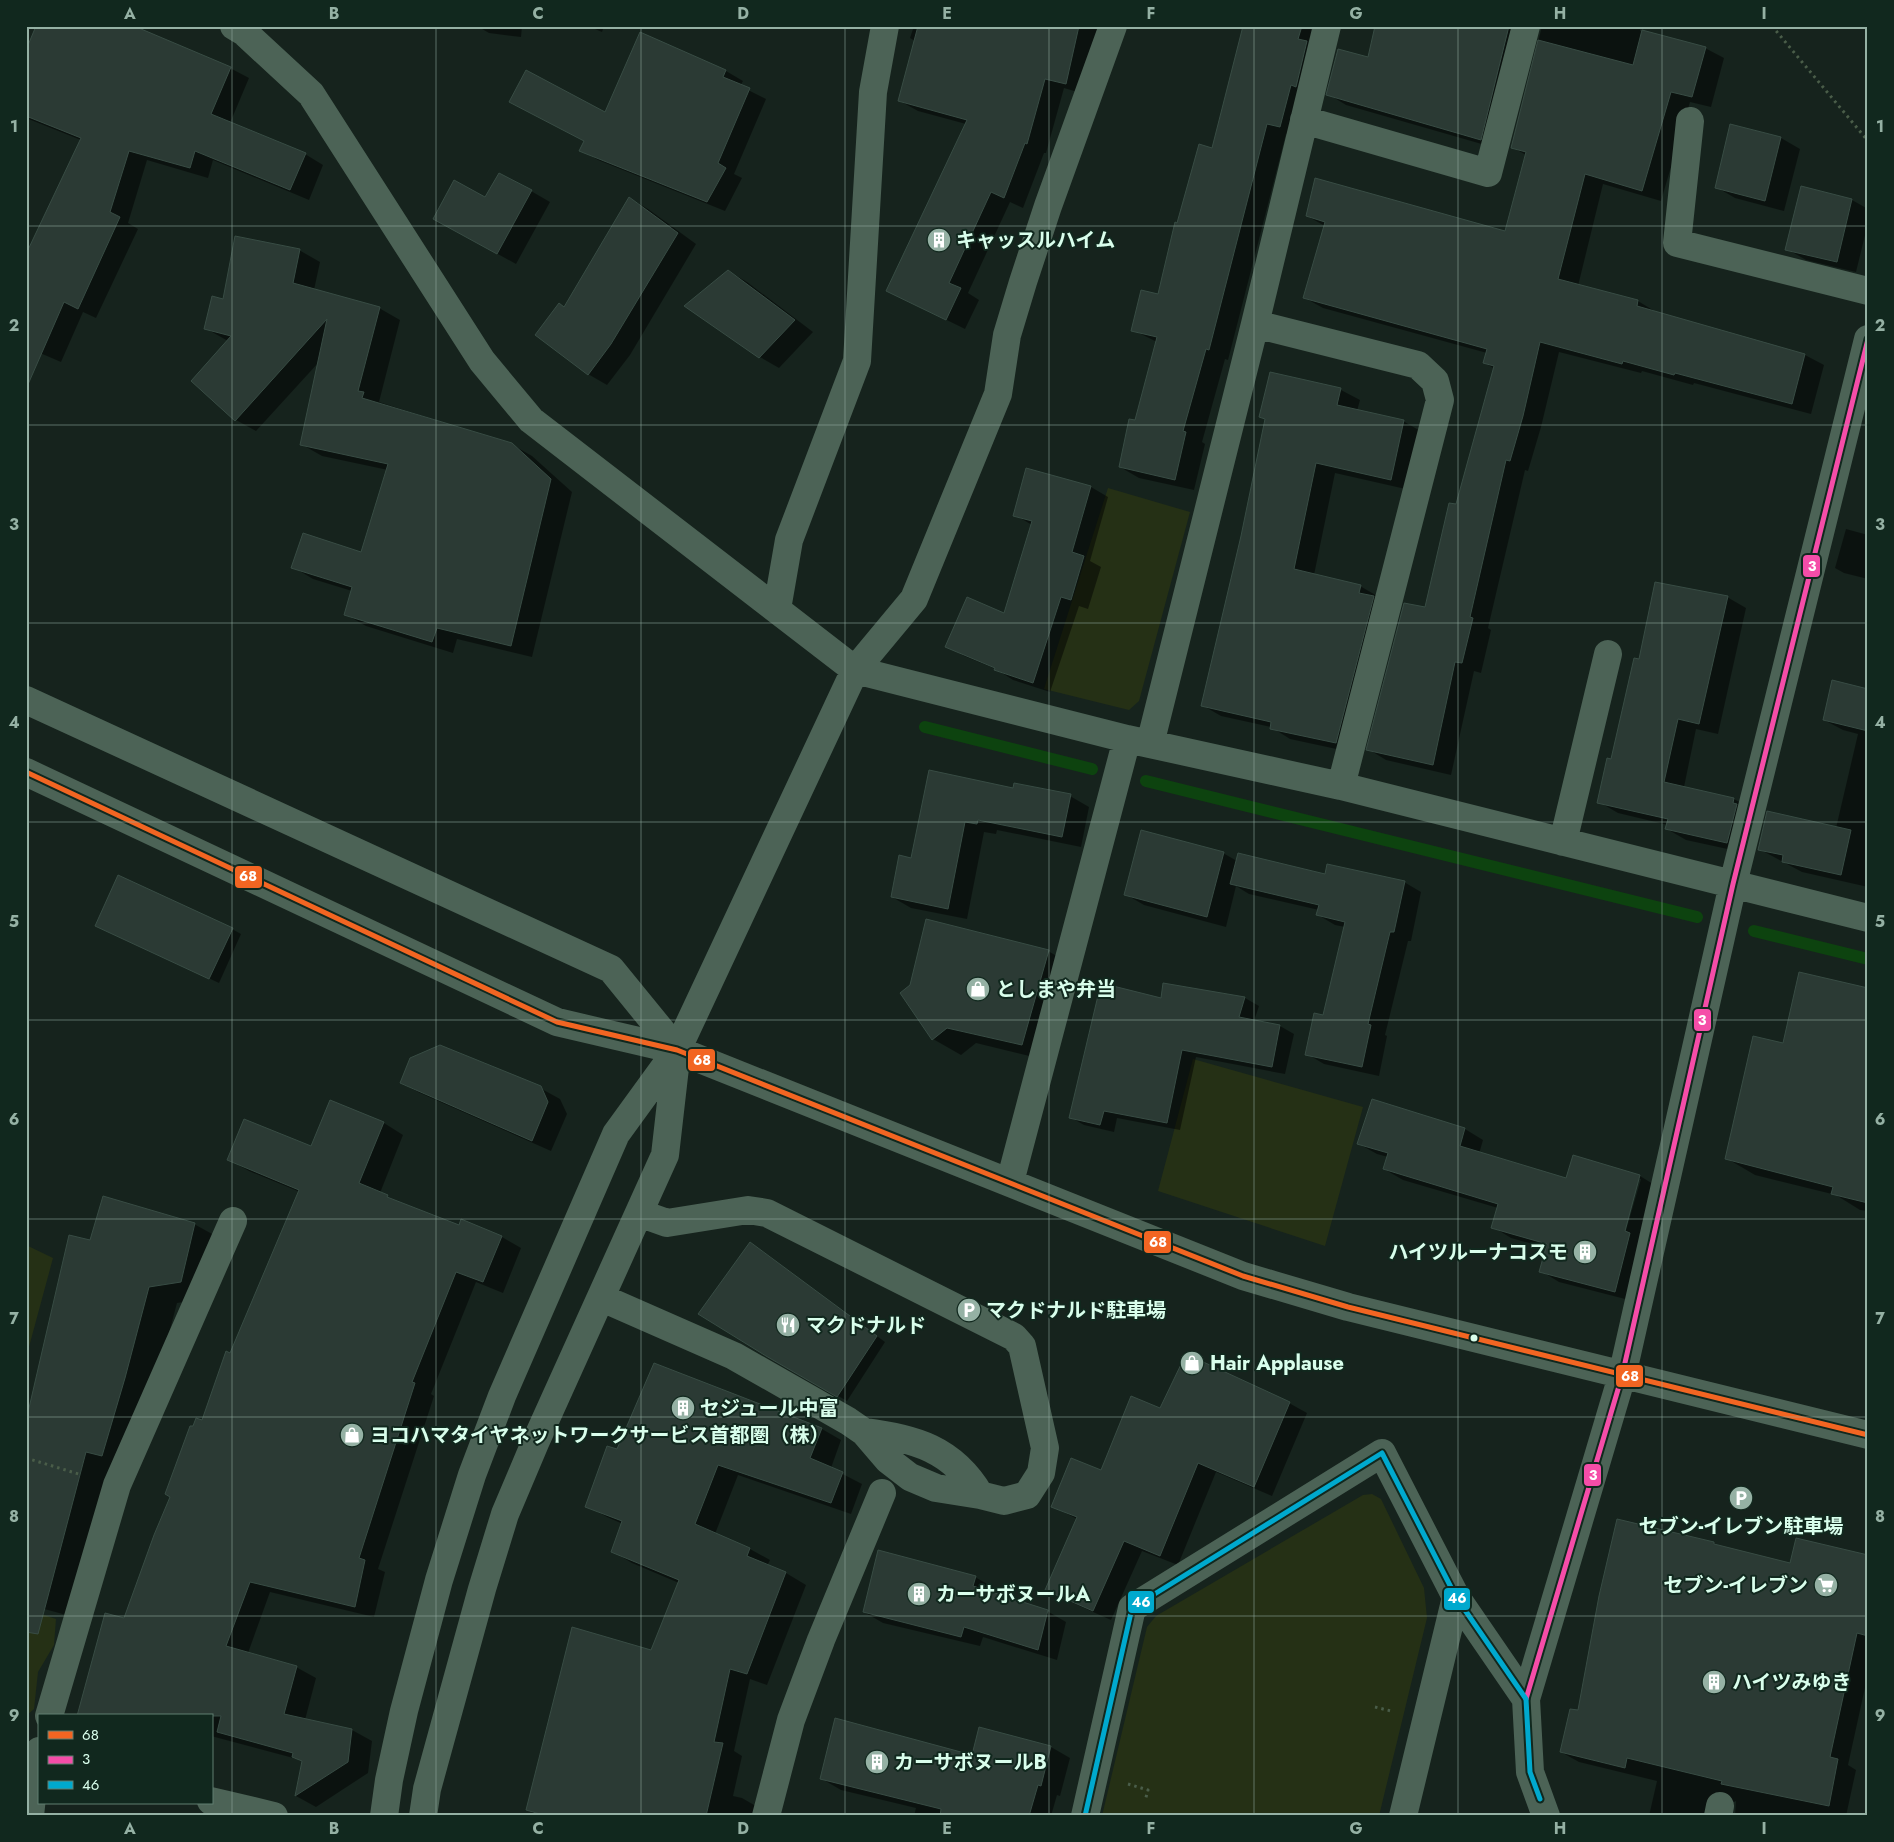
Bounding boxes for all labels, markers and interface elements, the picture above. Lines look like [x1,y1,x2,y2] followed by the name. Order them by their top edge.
[123,2,136,25] text: A
[329,2,339,25] text: B
[532,2,544,25] text: C
[737,2,749,25] text: D
[942,2,952,25] text: E
[1147,2,1155,25] text: F
[1349,2,1363,25] text: G
[1554,2,1566,25] text: H
[1761,2,1767,25] text: I
[10,115,18,138] text: 1
[1876,115,1884,138] text: 1
[956,226,1115,255] place label: キャッスルハイム
[926,227,952,253] building icon: キャッスルハイム
[9,314,19,337] text: 2
[1875,314,1885,337] text: 2
[9,513,19,536] text: 3
[1875,513,1885,536] text: 3
[1802,554,1821,578] line badge: 3
[1808,556,1817,576] text: 3
[8,711,20,734] text: 4
[1874,711,1886,734] text: 4
[234,865,263,889] line badge: 68
[239,866,257,886] text: 68
[9,910,19,933] text: 5
[1875,910,1885,933] text: 5
[996,975,1116,1004] place label: としまや弁当
[965,976,991,1002] shop icon: としまや弁当
[1693,1008,1712,1032] line badge: 3
[1698,1010,1707,1030] text: 3
[687,1048,716,1072] line badge: 68
[693,1050,711,1070] text: 68
[9,1108,19,1131] text: 6
[1875,1108,1885,1131] text: 6
[1143,1230,1172,1254] line badge: 68
[1149,1232,1167,1252] text: 68
[1388,1238,1568,1267] place label: ハイツルーナコスモ
[1572,1239,1598,1265] building icon: ハイツルーナコスモ
[986,1296,1166,1325] place label: マクドナルド駐車場
[956,1297,982,1323] parking icon: マクドナルド駐車場
[9,1307,19,1330] text: 7
[1875,1307,1885,1330] text: 7
[806,1311,926,1340] place label: マクドナルド
[775,1312,801,1338] restaurant icon: マクドナルド
[1469,1333,1479,1343] unlabelled marker
[1210,1349,1344,1378] place label: Hair Applause
[1179,1350,1205,1376] shop icon: Hair Applause
[1615,1364,1644,1388] line badge: 68
[1621,1366,1639,1386] text: 68
[700,1394,839,1423] place label: セジュール中富
[670,1395,696,1421] building icon: セジュール中富
[370,1421,829,1450] place label: ヨコハマタイヤネットワークサービス首都圏（株）
[339,1422,365,1448] shop icon: ヨコハマタイヤネットワークサービス首都圏（株）
[1583,1463,1602,1487] line badge: 3
[1589,1465,1598,1485] text: 3
[1728,1485,1754,1511] parking icon: セブン-イレブン駐車場
[9,1505,19,1528] text: 8
[1875,1505,1885,1528] text: 8
[1639,1512,1843,1541] place label: セブン-イレブン駐車場
[1664,1571,1808,1600] place label: セブン-イレブン
[1813,1572,1839,1598] supermarket icon: セブン-イレブン
[936,1580,1091,1609] place label: カーサボヌールA
[906,1581,932,1607] building icon: カーサボヌールA
[1443,1587,1471,1611] line badge: 46
[1447,1588,1467,1608] text: 46
[1127,1590,1155,1614] line badge: 46
[1131,1592,1151,1612] text: 46
[1732,1668,1852,1697] place label: ハイツみゆき
[1701,1669,1727,1695] building icon: ハイツみゆき
[9,1704,19,1727] text: 9
[1875,1704,1885,1727] text: 9
[38,1714,212,1804] legend
[82,1724,99,1746] text: 68
[82,1748,90,1770] text: 3
[894,1748,1047,1777] place label: カーサボヌールB
[864,1749,890,1775] building icon: カーサボヌールB
[82,1774,99,1796] text: 46
[123,1817,136,1840] text: A
[329,1817,339,1840] text: B
[532,1817,544,1840] text: C
[737,1817,749,1840] text: D
[942,1817,952,1840] text: E
[1147,1817,1155,1840] text: F
[1349,1817,1363,1840] text: G
[1554,1817,1566,1840] text: H
[1761,1817,1767,1840] text: I

